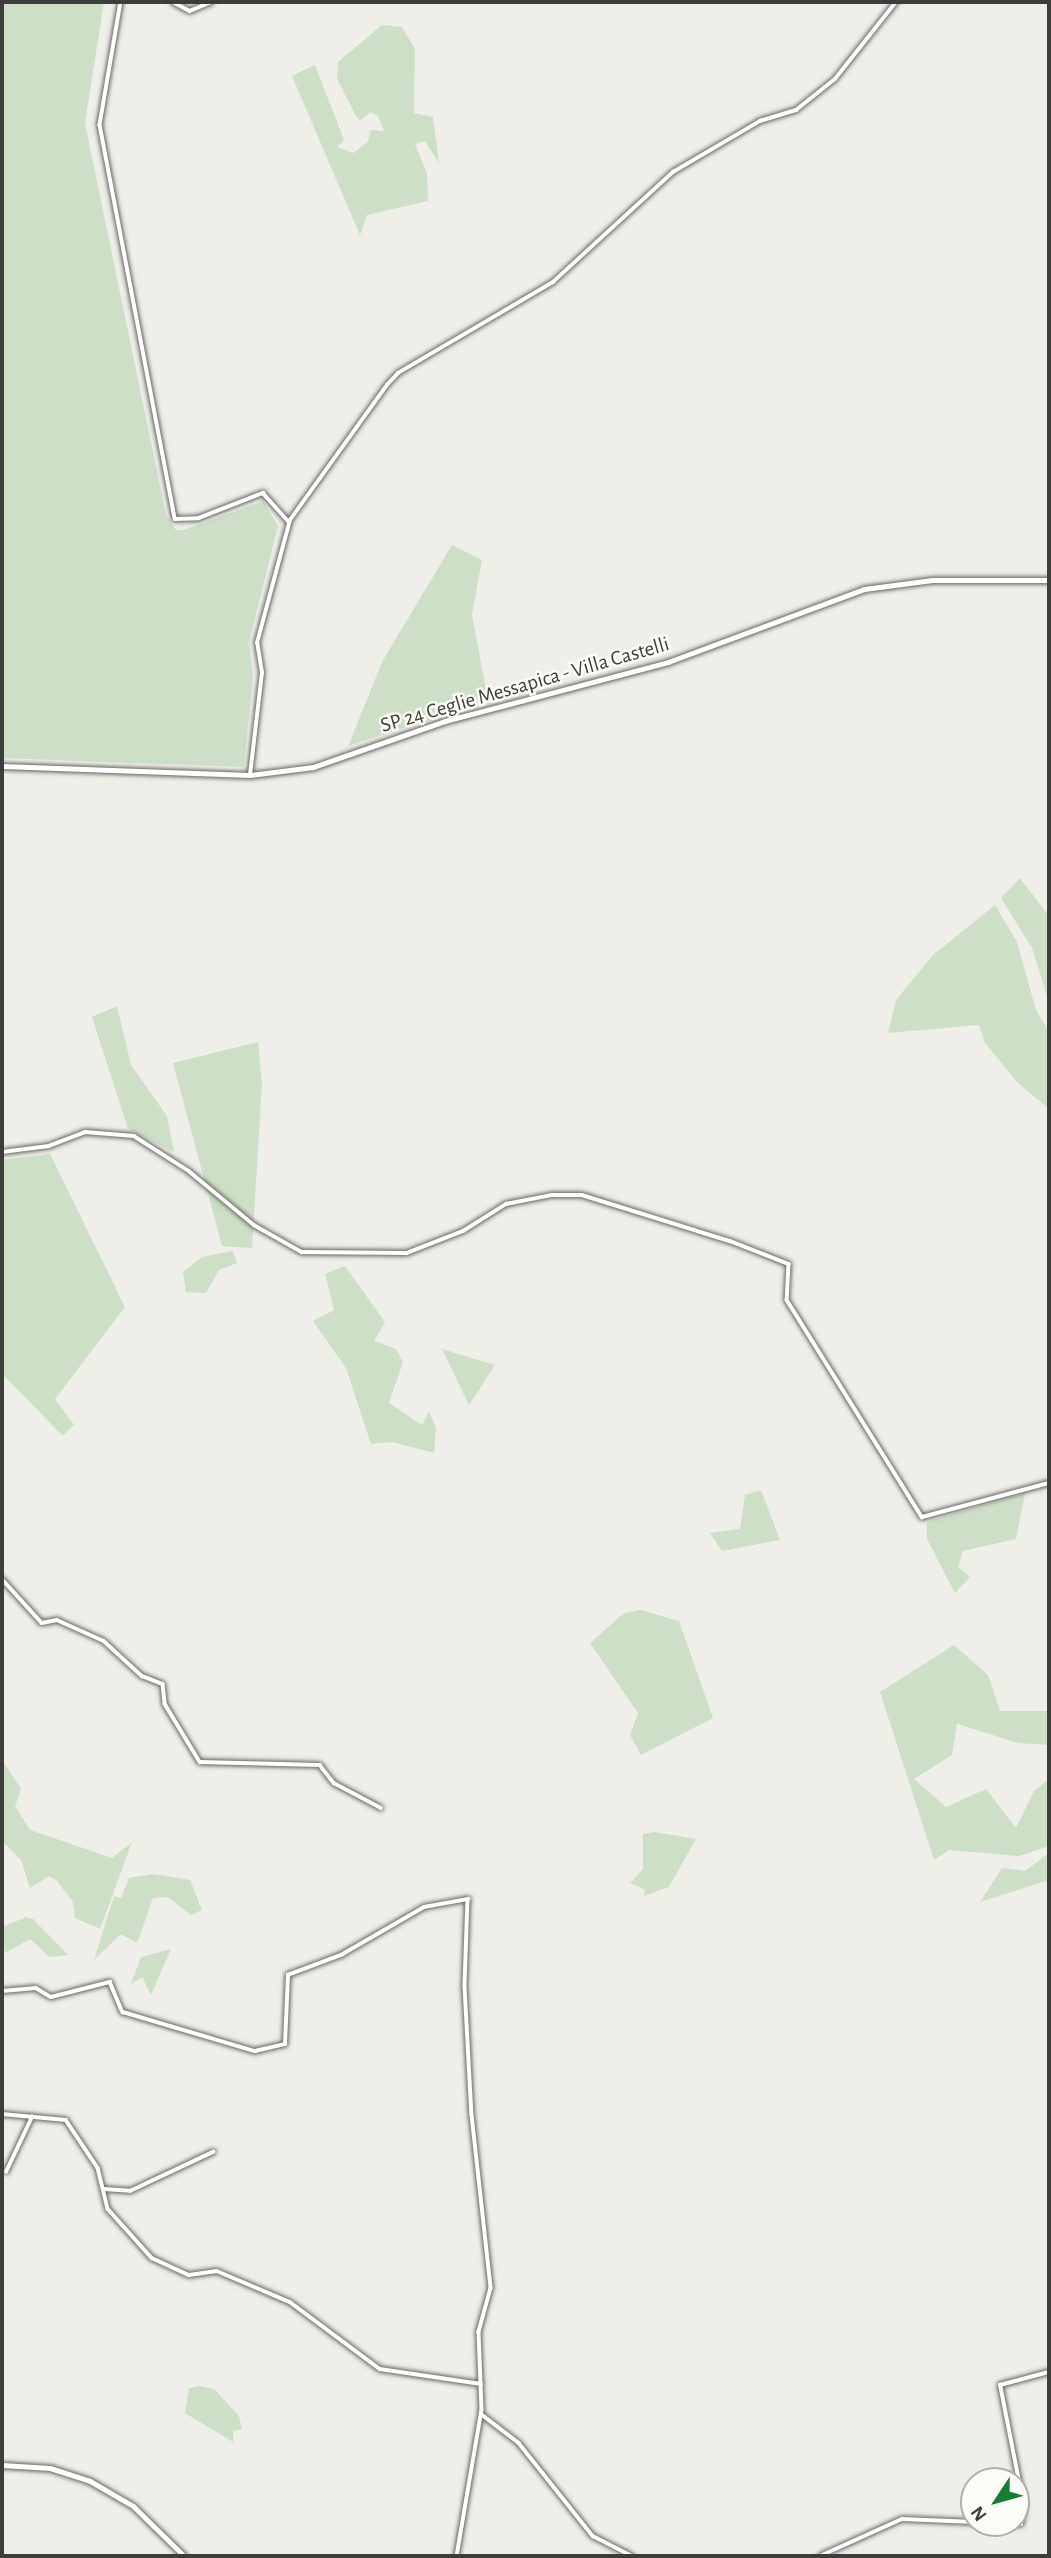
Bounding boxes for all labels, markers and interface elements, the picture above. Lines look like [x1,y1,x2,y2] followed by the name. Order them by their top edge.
[378,632,672,738] street label: SP 24 Ceglie Messapica - Villa Castelli
[960,2467,1030,2537] north arrow
[968,2503,991,2524] text: N

